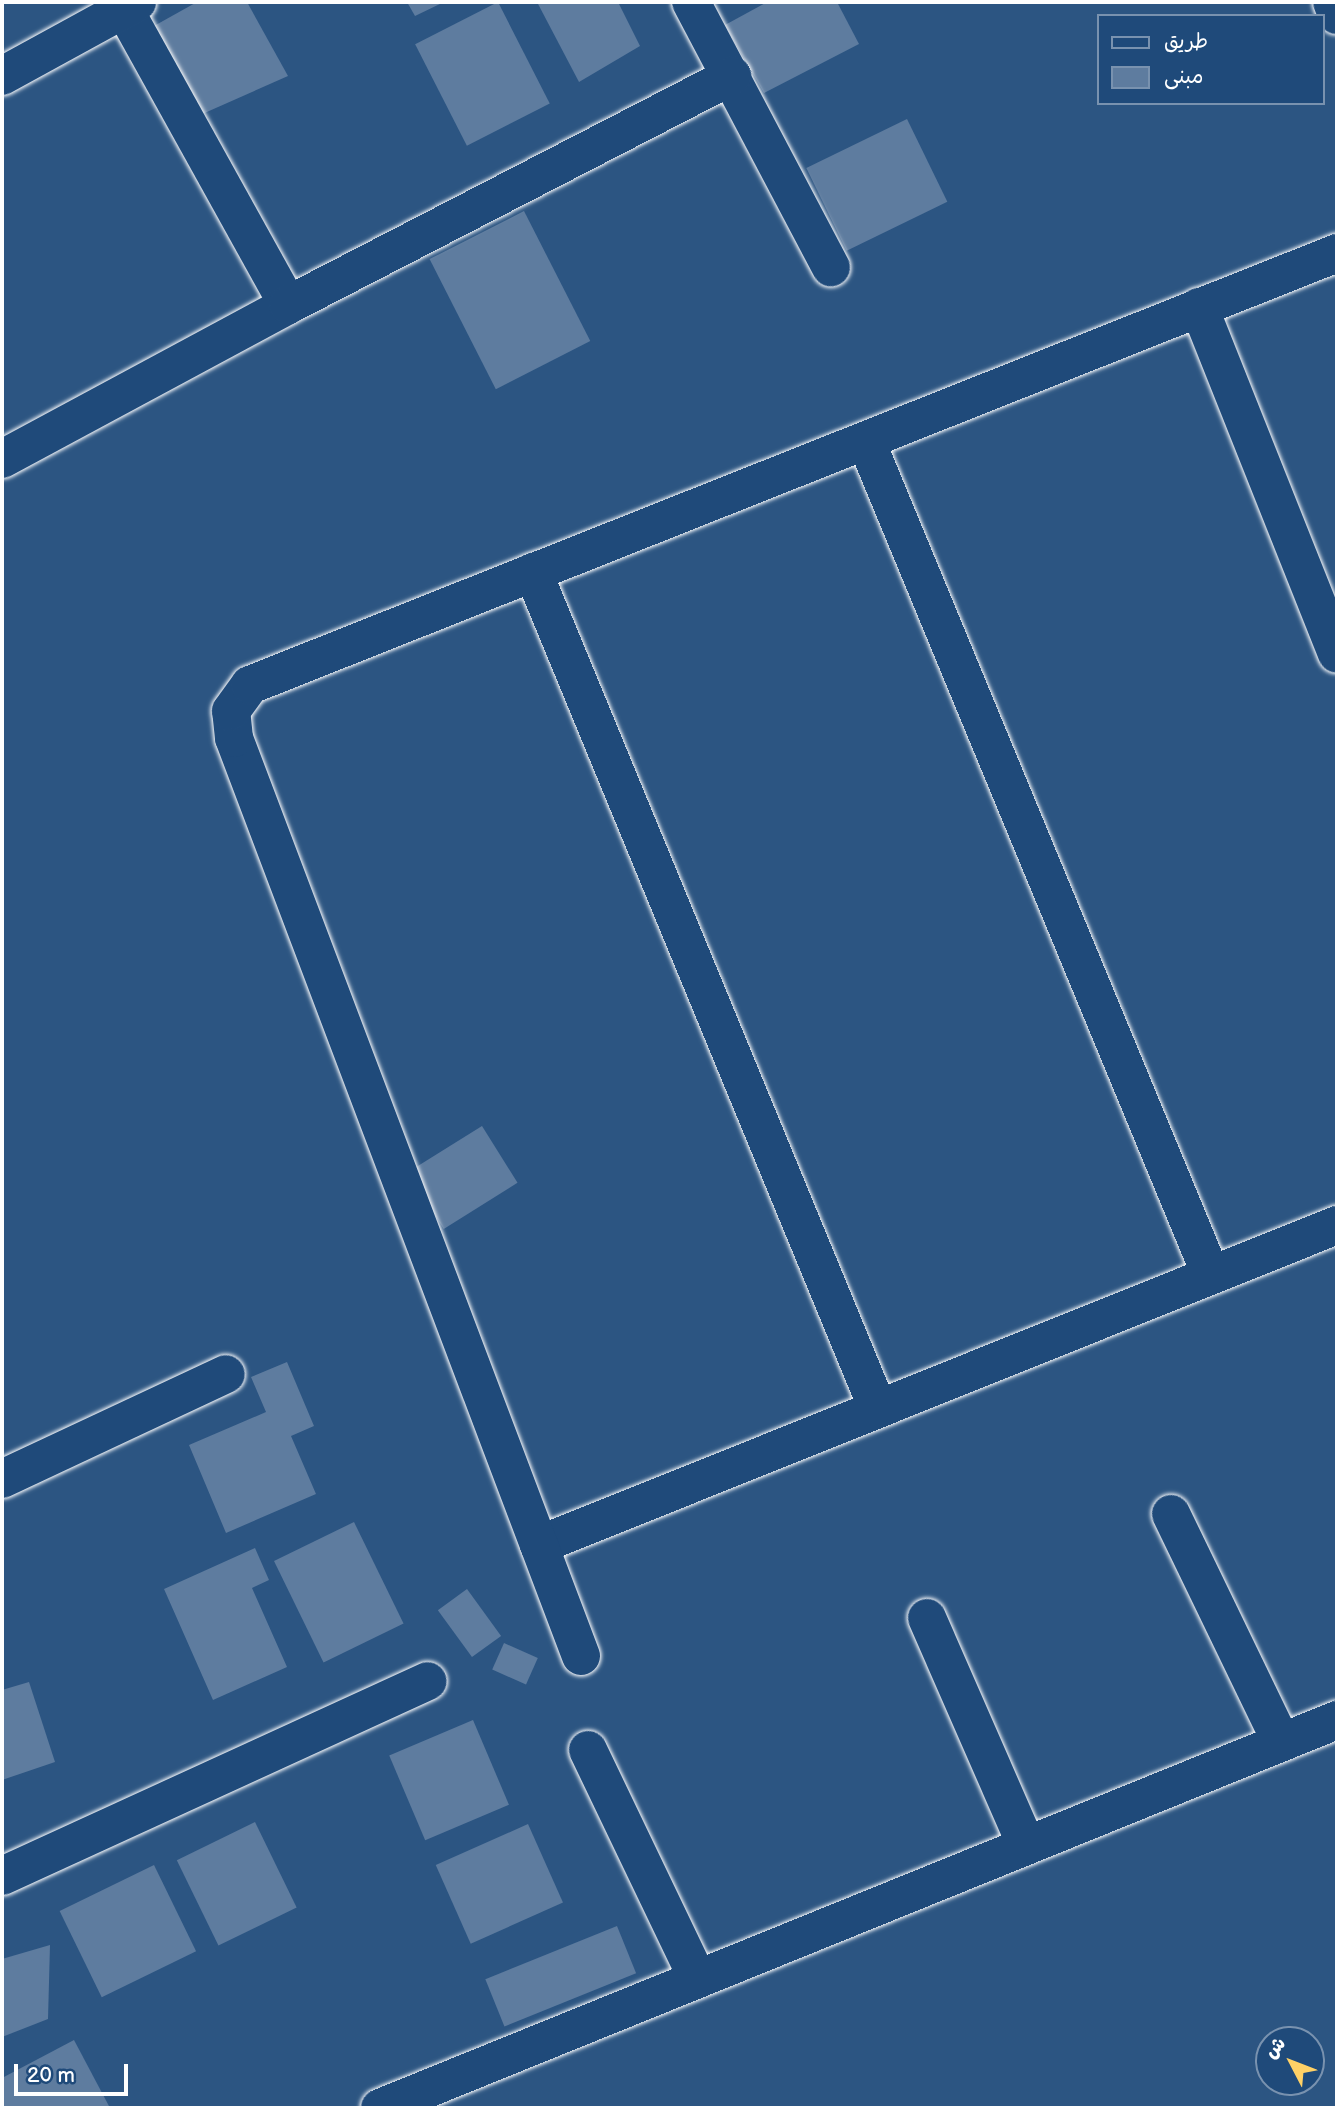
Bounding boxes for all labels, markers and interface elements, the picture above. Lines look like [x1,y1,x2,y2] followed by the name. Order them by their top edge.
[1098,14,1325,105] legend
[1164,29,1208,54] text: طريق
[1164,64,1203,89] text: مبنى
[1255,2026,1325,2096] north arrow
[1260,2032,1291,2063] text: ش
[18,2050,131,2094] scale bar
[27,2063,75,2088] text: 20 m

